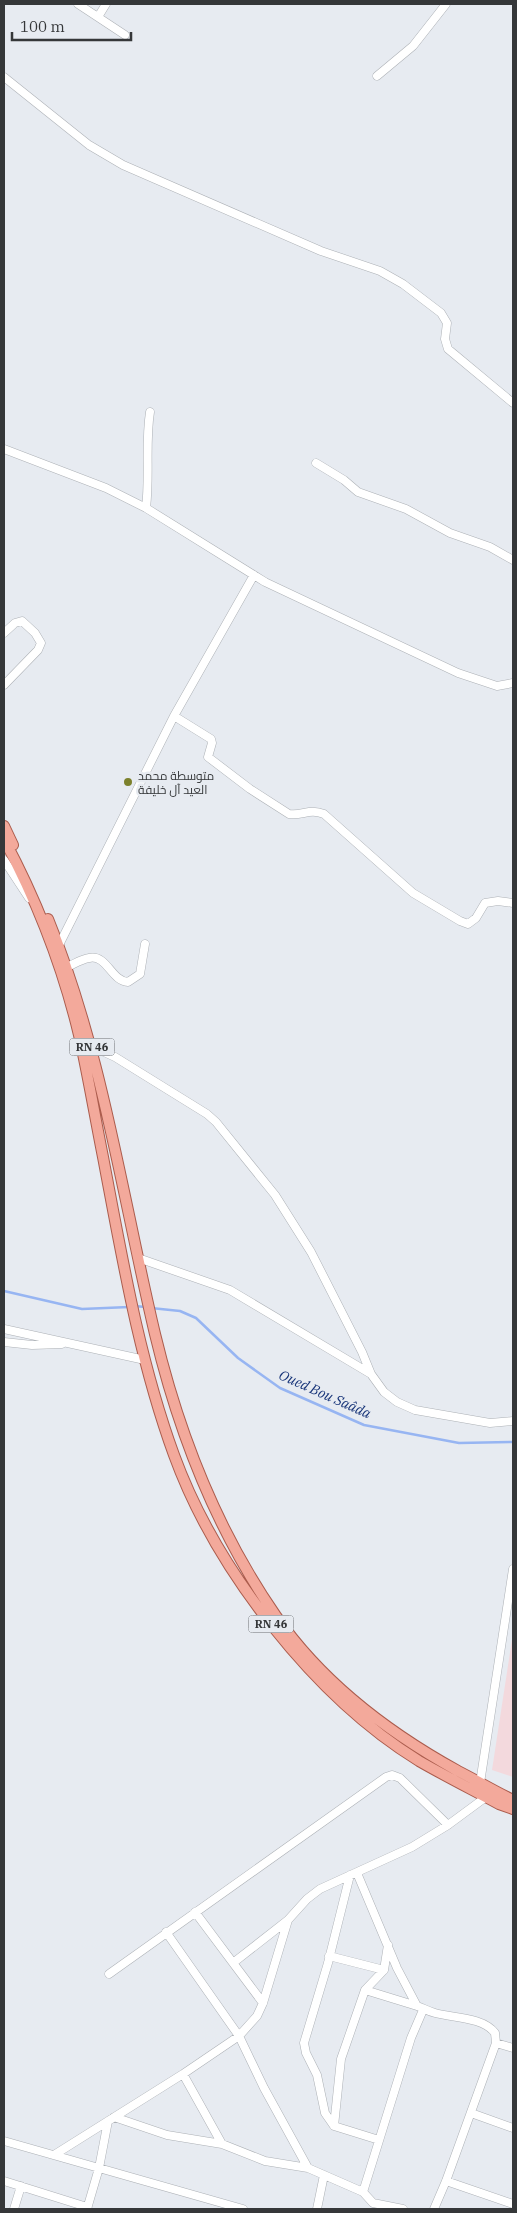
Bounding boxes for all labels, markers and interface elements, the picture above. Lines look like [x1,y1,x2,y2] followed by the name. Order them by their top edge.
[12,10,131,42] scale bar
[20,17,65,36] text: 100 m
[138,768,214,797] place label: متوسطة محمد العيد آل خليفة
[122,776,134,788] marker: متوسطة محمد العيد آل خليفة
[70,1038,114,1056] road number: RN 46
[276,1366,374,1422] water label: Oued Bou Saâda
[248,1616,294,1632] road number: RN 46

